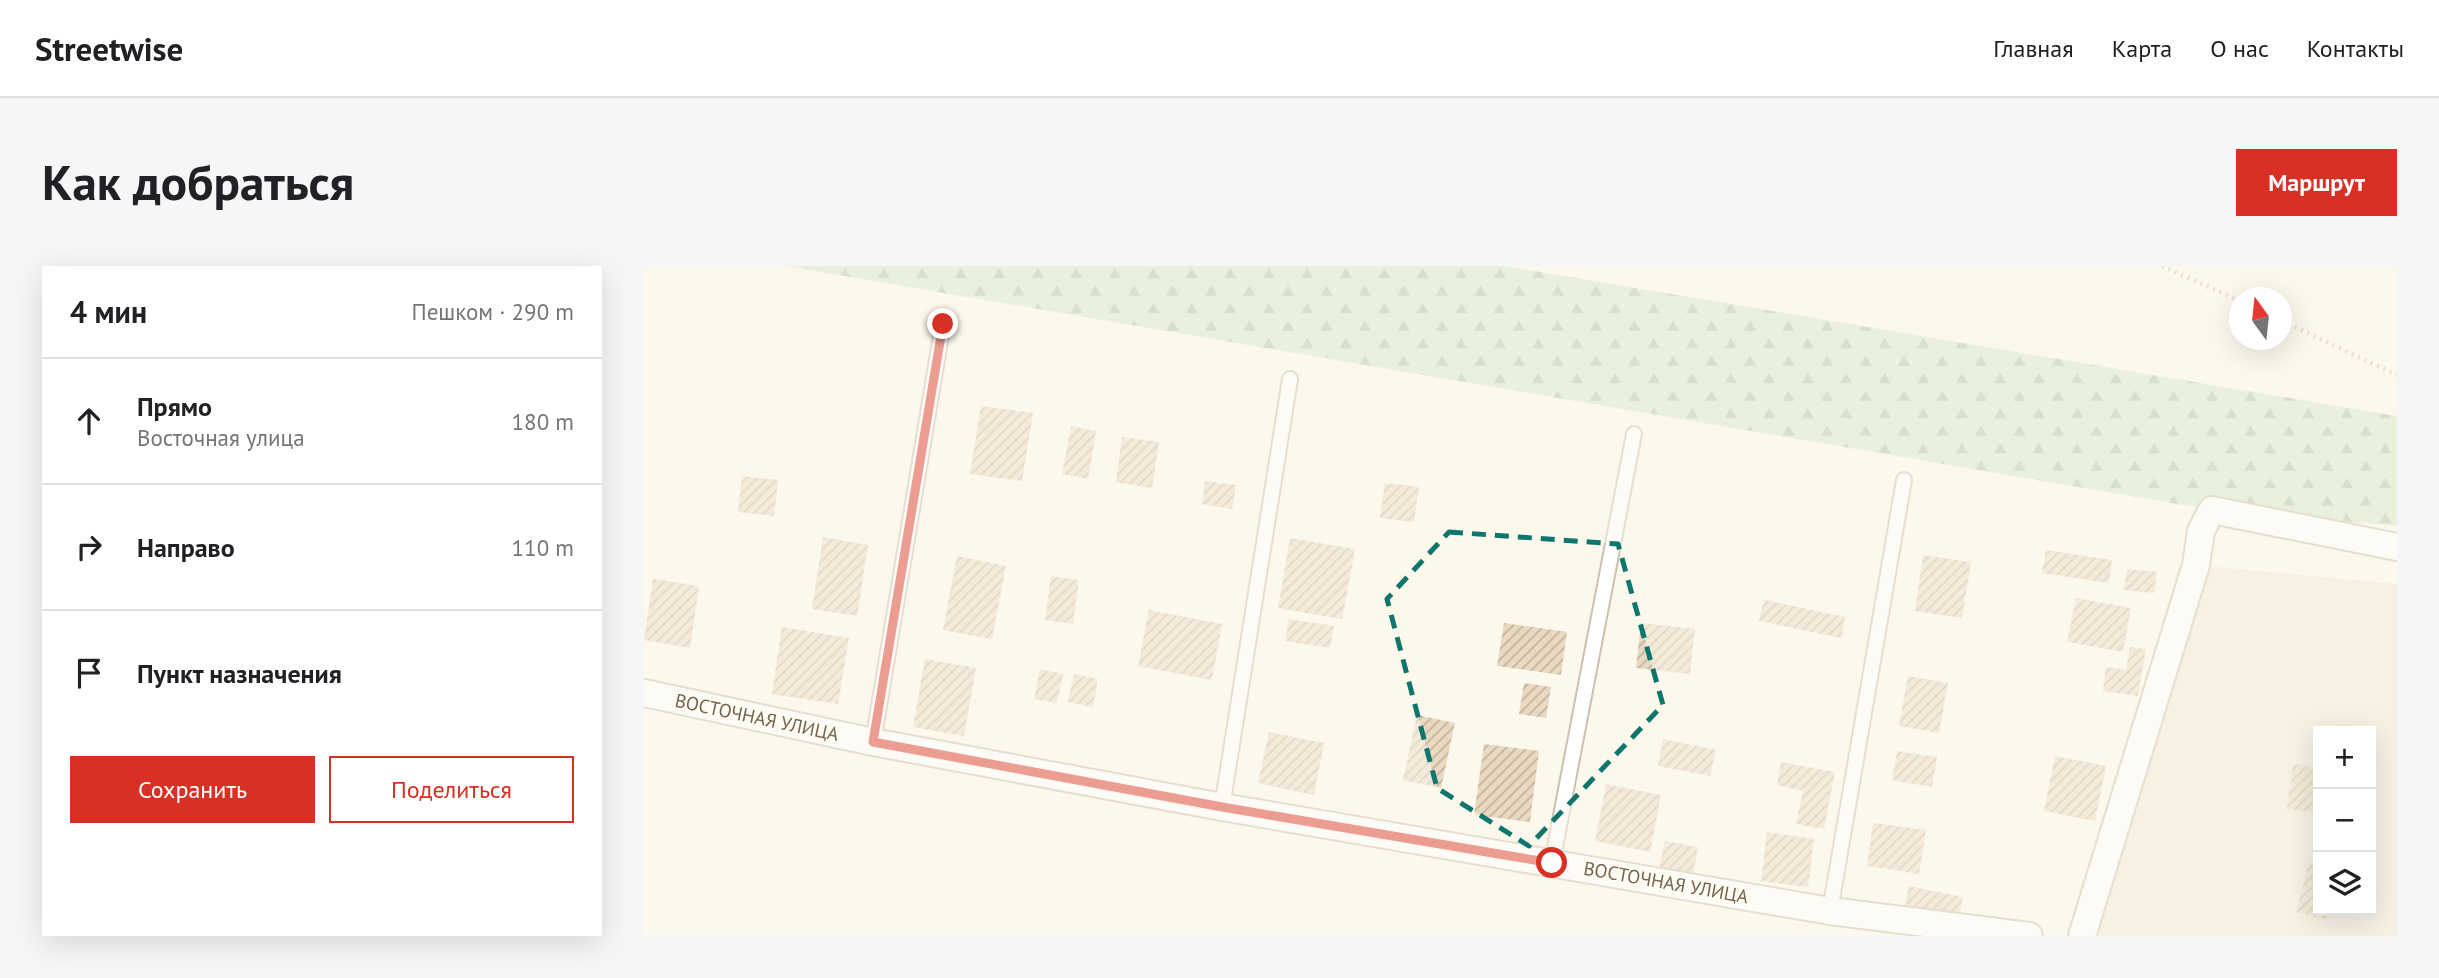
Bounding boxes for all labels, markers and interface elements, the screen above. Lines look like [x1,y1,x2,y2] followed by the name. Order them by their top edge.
[35,27,183,70] text: Streetwise
[1993,33,2074,64] text: Главная
[2112,33,2172,64] text: Карта
[2210,33,2269,64] text: О нас
[2307,33,2404,64] text: Контакты
[2236,149,2397,216] button: Маршрут
[42,150,354,214] text: Как добраться
[2229,287,2292,350] north arrow
[70,292,147,331] text: 4 мин
[411,297,574,326] text: Пешком · 290 m
[927,308,958,339] route end
[137,390,212,423] text: Прямо
[70,402,108,440] icon: ahead
[512,407,574,436] text: 180 m
[137,423,305,452] text: Восточная улица
[70,528,108,566] icon: right
[137,531,235,564] text: Направо
[512,533,574,562] text: 110 m
[70,654,108,692] icon: arrive
[137,657,342,690] text: Пункт назначения
[673,688,841,746] street label: ВОСТОЧНАЯ УЛИЦА
[2313,726,2376,915] map controls
[2313,726,2376,789] button: +
[70,756,315,823] button: Сохранить
[329,756,574,823] button: Поделиться
[2313,789,2376,852] button: −
[1536,847,1567,878] route start
[2313,852,2376,915] button: layers
[1582,856,1750,908] street label: ВОСТОЧНАЯ УЛИЦА

